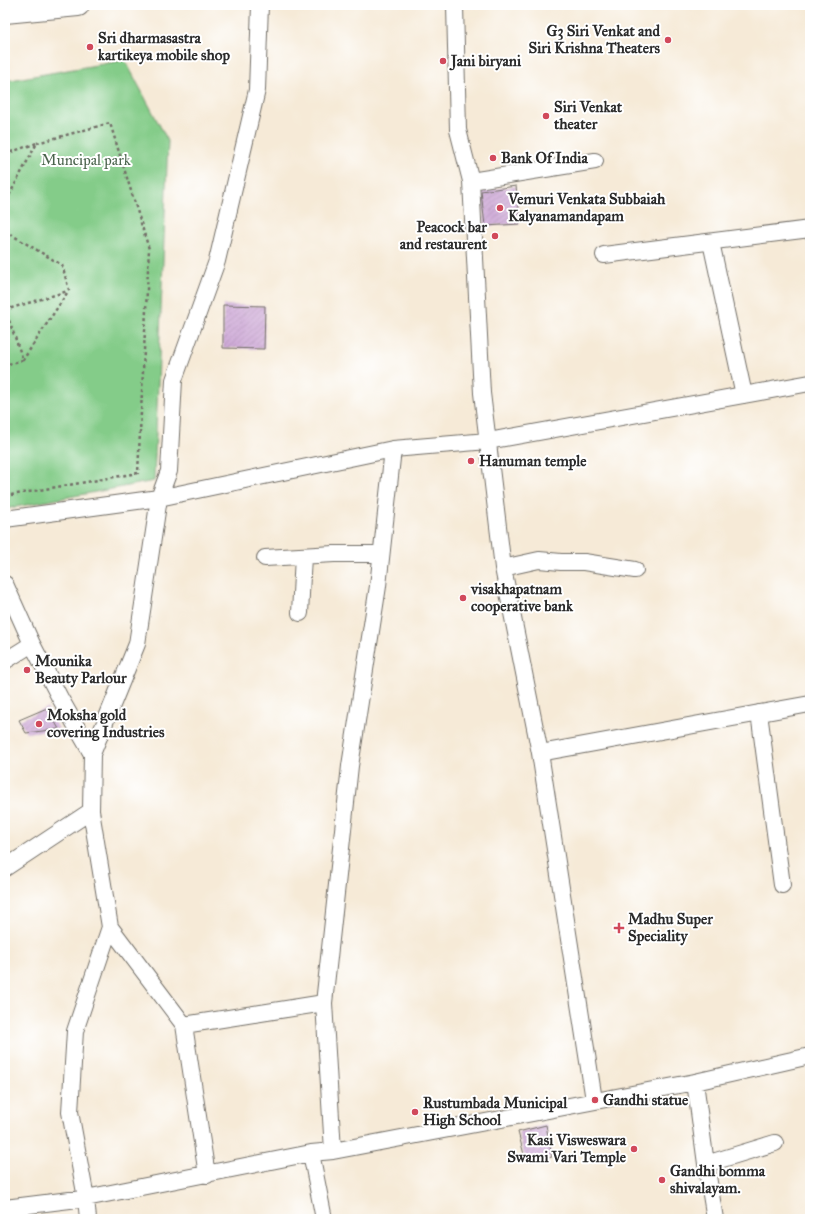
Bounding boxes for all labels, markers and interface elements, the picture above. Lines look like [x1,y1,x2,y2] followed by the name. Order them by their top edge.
[529,22,661,57] place label: G3 Siri Venkat and Siri Krishna Theaters
[98,29,230,65] place label: Sri dharmasastra kartikeya mobile shop
[663,35,673,45] marker: G3 Siri Venkat and Siri Krishna Theaters
[85,42,95,52] marker: Sri dharmasastra kartikeya mobile shop
[449,52,522,71] place label: Jani biryani
[438,56,448,66] marker: Jani biryani
[553,98,623,133] place label: Siri Venkat theater
[541,111,551,121] marker: Siri Venkat theater
[501,149,588,167] place label: Bank Of India
[41,151,131,169] park label: Muncipal park
[488,153,498,163] marker: Bank Of India
[507,190,666,226] place label: Vemuri Venkata Subbaiah Kalyanamandapam
[495,203,505,213] marker: Vemuri Venkata Subbaiah Kalyanamandapam
[400,218,488,253] place label: Peacock bar and restaurent
[490,231,500,241] marker: Peacock bar and restaurent
[479,452,587,471] place label: Hanuman temple
[466,456,476,466] marker: Hanuman temple
[470,580,574,616] place label: visakhapatnam cooperative bank
[458,593,468,603] marker: visakhapatnam cooperative bank
[35,652,127,688] place label: Mounika Beauty Parlour
[22,665,32,675] marker: Mounika Beauty Parlour
[47,706,165,742] place label: Moksha gold covering Industries
[34,719,44,729] marker: Moksha gold covering Industries
[628,910,713,946] place label: Madhu Super Speciality
[613,922,625,934] marker: Madhu Super Speciality
[603,1091,689,1109] place label: Gandhi statue
[423,1094,568,1130] place label: Rustumbada Municipal High School
[590,1095,600,1105] marker: Gandhi statue
[410,1107,420,1117] marker: Rustumbada Municipal High School
[507,1131,627,1167] place label: Kasi Visweswara Swami Vari Temple
[629,1144,639,1154] marker: Kasi Visweswara Swami Vari Temple
[670,1162,766,1198] place label: Gandhi bomma shivalayam.
[657,1175,667,1185] marker: Gandhi bomma shivalayam.

